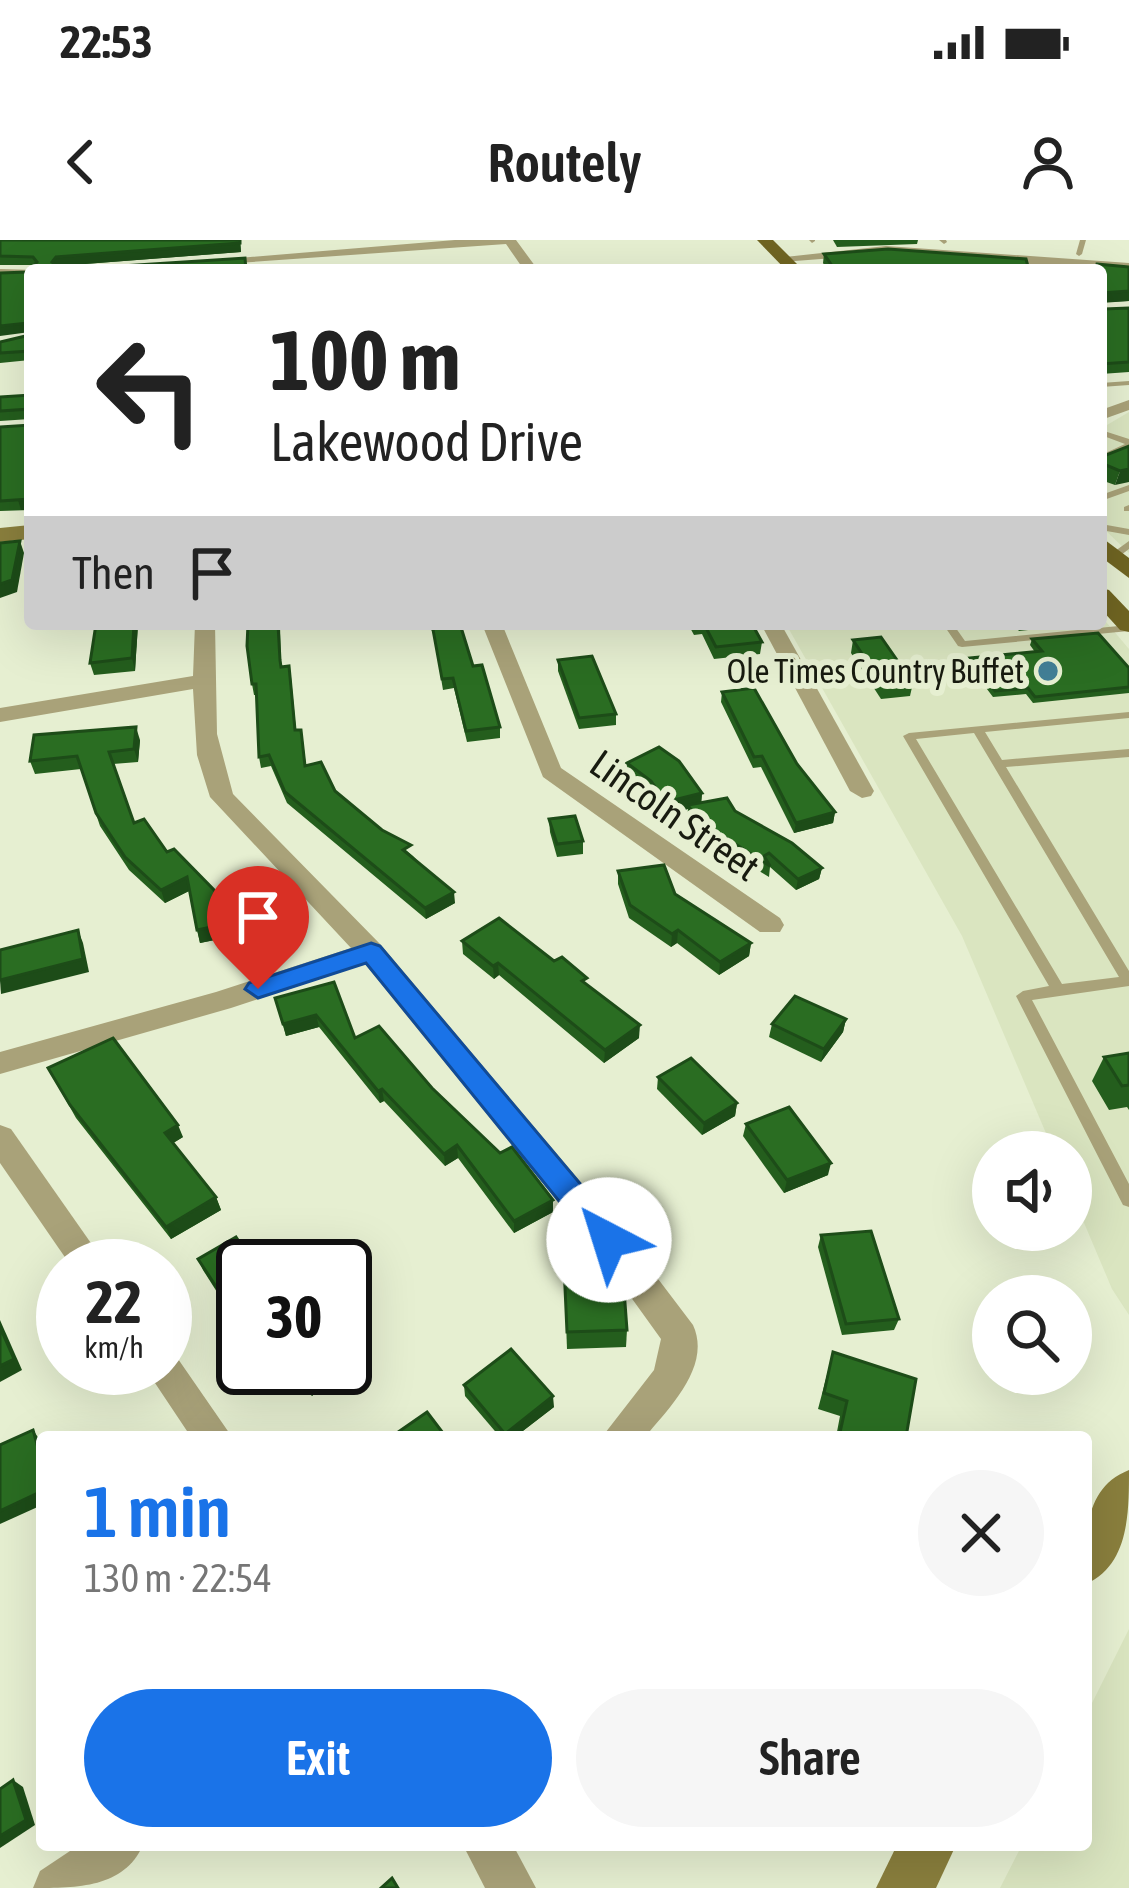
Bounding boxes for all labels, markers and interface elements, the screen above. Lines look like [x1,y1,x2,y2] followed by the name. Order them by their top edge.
[60,16,153,68] text: 22:53
[48,129,114,195] icon: back
[1015,129,1081,195] icon: person
[487,132,642,193] text: Routely
[72,312,228,468] icon: left
[270,312,460,408] text: 100 m
[270,411,583,472] text: Lakewood Drive
[179,540,245,606] icon: arrive
[72,547,155,599] text: Then
[727,652,1024,690] place label: Ole Times Country Buffet
[1035,658,1061,684] marker: Ole Times Country Buffet
[582,741,768,889] street label: Lincoln Street
[207,866,309,989] pin
[225,884,291,950] icon: arrive
[972,1131,1092,1395] map controls
[972,1131,1092,1251] button: sound
[546,1177,672,1303] position arrow
[216,1239,372,1395] speed limit sign: 30
[86,1267,142,1336] text: 22
[972,1275,1092,1395] button: search
[84,1330,144,1364] text: km/h
[84,1470,231,1552] text: 1 min
[918,1470,1044,1596] button: close
[84,1556,272,1600] text: 130 m · 22:54
[84,1689,552,1827] button: Exit
[576,1689,1044,1827] button: Share

